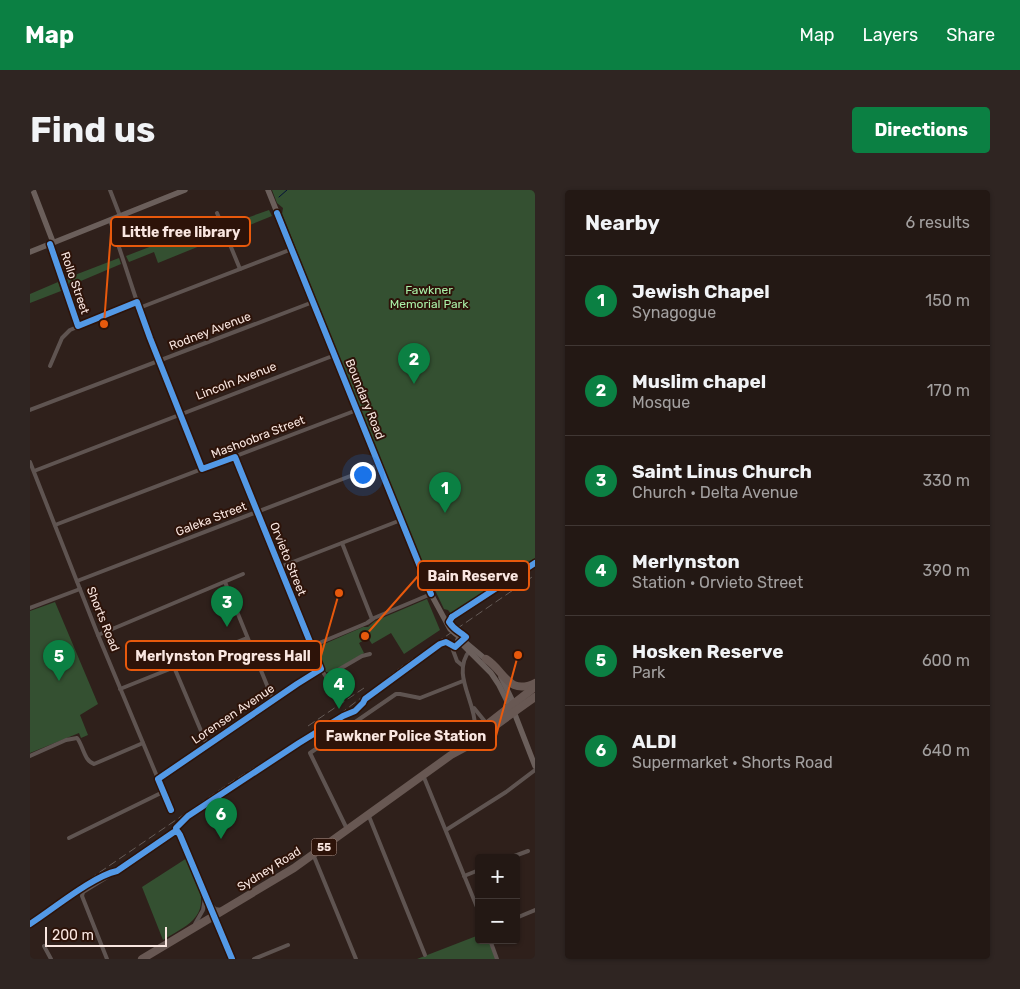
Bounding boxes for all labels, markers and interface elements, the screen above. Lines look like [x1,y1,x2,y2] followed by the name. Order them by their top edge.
[25,21,74,49] text: Map
[800,24,835,46] text: Map
[863,24,918,46] text: Layers
[946,24,995,46] text: Share
[852,107,990,153] button: Directions
[30,109,155,151] text: Find us
[585,210,660,235] text: Nearby
[905,213,970,232] text: 6 results
[111,217,250,246] callout: Little free library
[122,224,241,241] text: Little free library
[58,250,92,316] street label: Rollo Street
[632,280,770,303] text: Jewish Chapel
[390,283,469,311] park label: Fawkner Memorial Park
[597,291,605,310] text: 1
[925,291,970,310] text: 150 m
[632,303,716,322] text: Synagogue
[167,309,253,353] street label: Rodney Avenue
[398,343,430,384] pin: 2
[343,357,387,441] street label: Boundary Road
[194,359,279,403] street label: Lincoln Avenue
[632,370,766,393] text: Muslim chapel
[596,381,606,400] text: 2
[927,381,970,400] text: 170 m
[632,393,690,412] text: Mosque
[209,413,307,461] street label: Mashoobra Street
[632,460,812,483] text: Saint Linus Church
[350,462,376,488] your location
[596,471,606,490] text: 3
[922,471,970,490] text: 330 m
[429,472,461,513] pin: 1
[632,483,798,502] text: Church · Delta Avenue
[174,499,249,539] street label: Galeka Street
[267,520,309,598] street label: Orvieto Street
[632,550,740,573] text: Merlynston
[418,561,529,590] callout: Bain Reserve
[596,561,606,580] text: 4
[923,561,970,580] text: 390 m
[428,568,518,585] text: Bain Reserve
[632,573,803,592] text: Station · Orvieto Street
[84,585,122,653] street label: Shorts Road
[211,586,243,627] pin: 3
[43,640,75,681] pin: 5
[632,640,783,663] text: Hosken Reserve
[126,641,321,670] callout: Merlynston Progress Hall
[135,648,311,665] text: Merlynston Progress Hall
[596,651,606,670] text: 5
[922,651,970,670] text: 600 m
[632,663,665,682] text: Park
[323,668,355,709] pin: 4
[189,681,277,747] street label: Lorensen Avenue
[315,721,496,750] callout: Fawkner Police Station
[326,728,486,745] text: Fawkner Police Station
[632,730,677,753] text: ALDI
[596,741,606,760] text: 6
[922,741,970,760] text: 640 m
[632,753,833,772] text: Supermarket · Shorts Road
[205,798,237,839] pin: 6
[312,839,336,856] road number: 55
[235,844,303,894] street label: Sydney Road
[475,854,520,944] map controls
[475,854,520,899] button: +
[475,899,520,944] button: −
[45,924,168,947] scale bar
[52,927,94,944] text: 200 m

